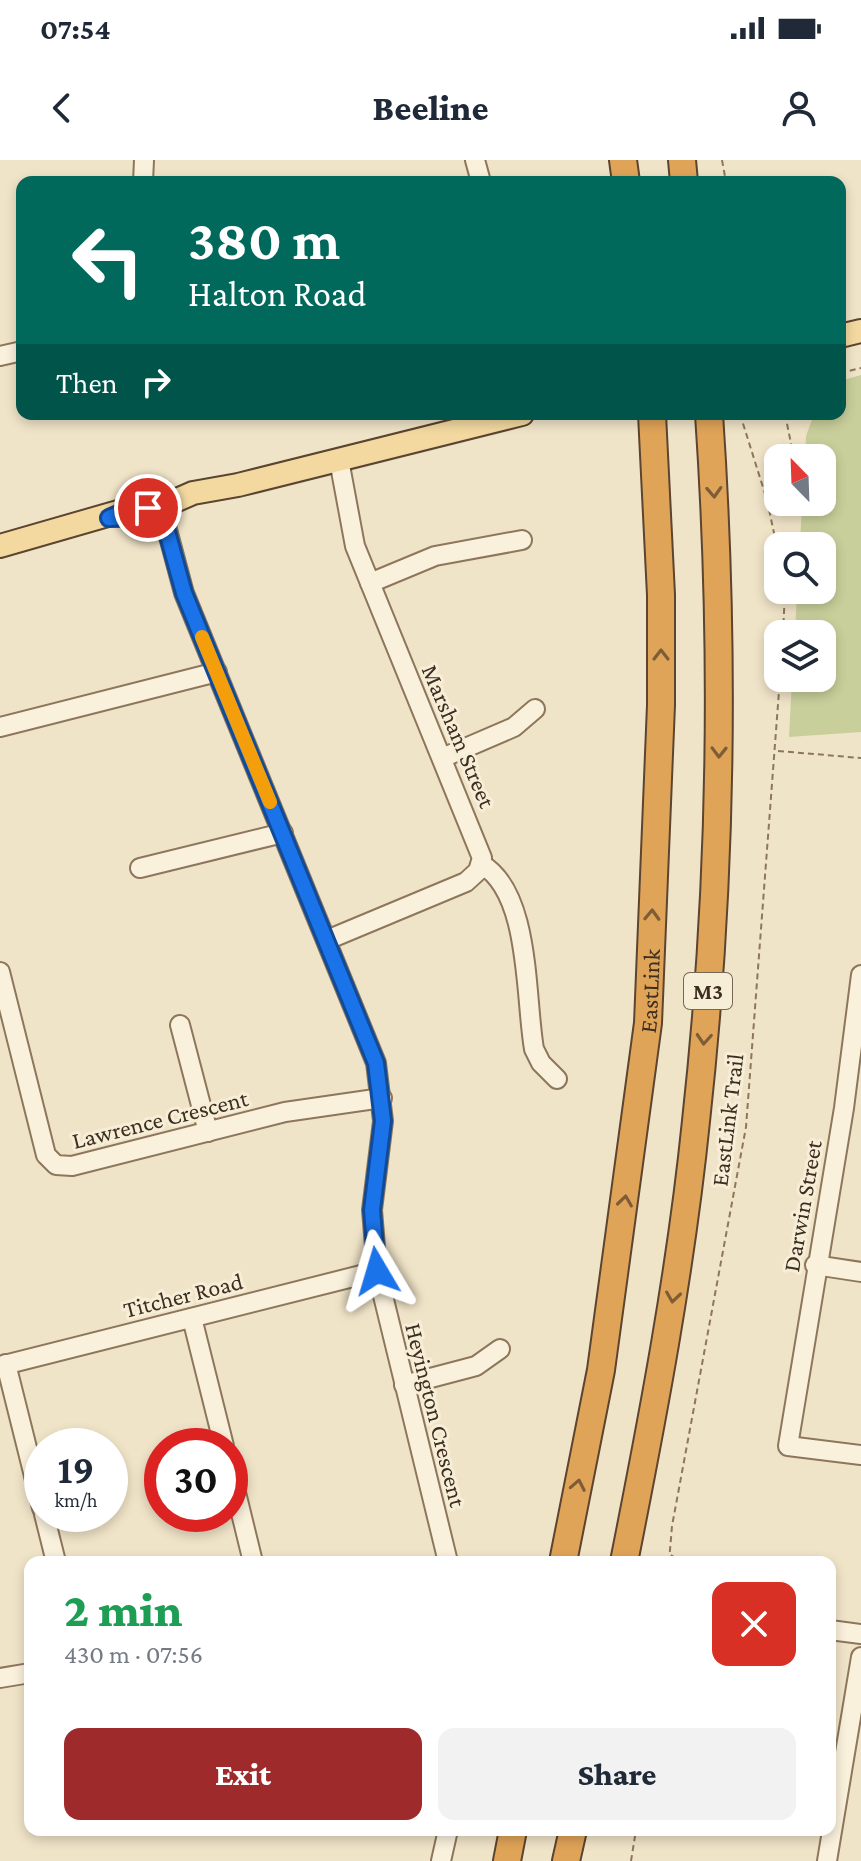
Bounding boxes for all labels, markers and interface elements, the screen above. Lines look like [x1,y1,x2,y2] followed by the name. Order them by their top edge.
[40,12,111,45] text: 07:54
[40,86,84,130] icon: back
[777,86,821,130] icon: person
[372,88,489,128] text: Beeline
[56,208,160,312] icon: left
[188,209,340,271] text: 380 m
[188,274,366,314] text: Halton Road
[134,360,178,404] icon: right
[56,366,118,399] text: Then
[764,444,836,516] north arrow
[764,444,836,692] map controls
[114,474,182,542] pin
[126,486,170,530] icon: arrive
[705,486,722,499] one-way arrow
[764,532,836,604] button: search
[764,620,836,692] button: layers
[652,648,670,661] one-way arrow
[417,660,502,813] street label: Marsham Street
[710,746,727,759] one-way arrow
[643,908,660,921] one-way arrow
[633,948,665,1035] street label: EastLink
[684,973,732,1009] road number: M3
[696,1033,713,1046] one-way arrow
[705,1052,749,1188] street label: EastLink Trail
[69,1084,252,1154] street label: Lawrence Crescent
[777,1137,827,1274] street label: Darwin Street
[616,1194,633,1208] one-way arrow
[335,1229,419,1313] position arrow
[121,1267,246,1323] street label: Titcher Road
[665,1290,682,1304] one-way arrow
[400,1320,472,1511] street label: Heyington Crescent
[144,1428,248,1532] speed limit sign: 30
[58,1447,94,1492] text: 19
[569,1479,586,1493] one-way arrow
[54,1489,98,1511] text: km/h
[712,1582,796,1666] button: close
[64,1583,183,1636] text: 2 min
[64,1640,203,1669] text: 430 m · 07:56
[64,1728,422,1820] button: Exit
[438,1728,796,1820] button: Share

